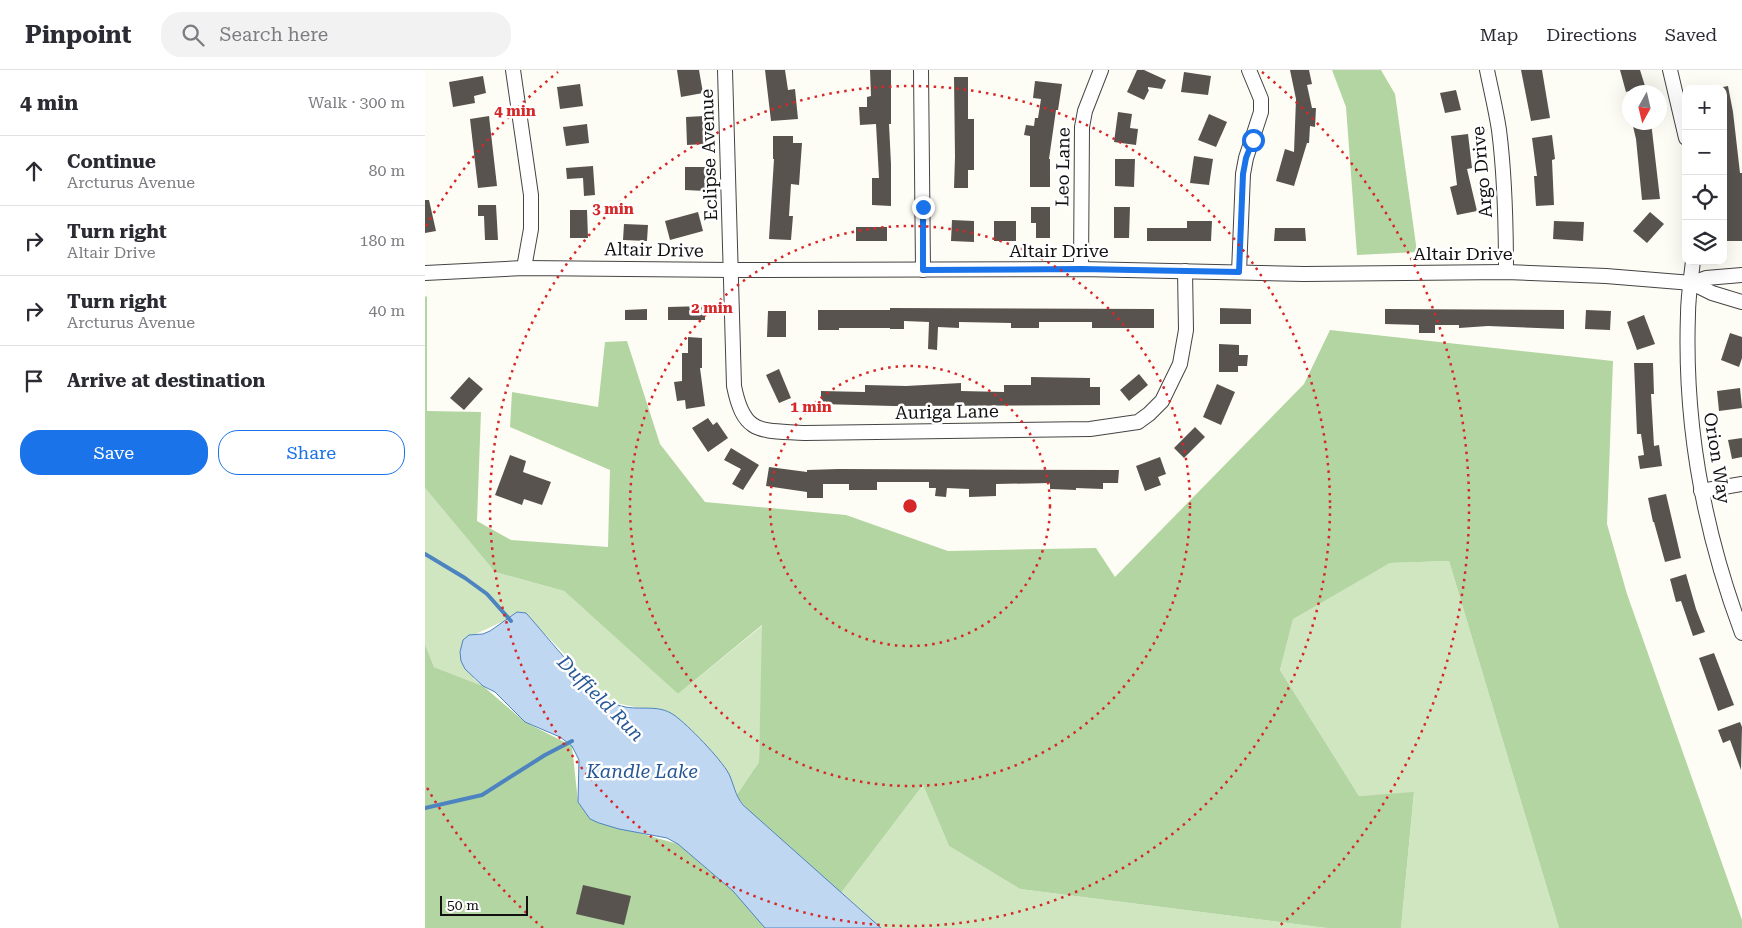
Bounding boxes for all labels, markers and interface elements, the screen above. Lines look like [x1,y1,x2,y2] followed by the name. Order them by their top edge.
[161,12,511,57] search box
[25,21,131,49] text: Pinpoint
[179,21,207,49] icon: search
[219,23,328,46] text: Search here
[1480,24,1518,45] text: Map
[1546,24,1637,45] text: Directions
[1665,24,1717,45] text: Saved
[1622,85,1667,130] north arrow
[1682,85,1727,265] map controls
[1682,85,1727,130] button: +
[696,88,721,221] street label: Eclipse Avenue
[20,91,78,115] text: 4 min
[308,93,405,112] text: Walk · 300 m
[494,102,536,120] text: 4 min
[1467,125,1496,219] street label: Argo Drive
[1051,127,1074,207] street label: Leo Lane
[1242,129,1265,152] route start
[1682,130,1727,175] button: −
[67,150,156,173] text: Continue
[20,157,48,185] icon: ahead
[368,161,405,180] text: 80 m
[67,173,195,192] text: Arcturus Avenue
[1682,175,1727,220] button: locate
[912,196,935,219] route end
[592,200,634,218] text: 3 min
[67,220,167,243] text: Turn right
[1682,220,1727,265] button: layers
[20,227,48,255] icon: right
[359,231,405,250] text: 180 m
[604,238,704,261] street label: Altair Drive
[1009,240,1109,261] street label: Altair Drive
[67,243,155,262] text: Altair Drive
[1413,243,1513,264] street label: Altair Drive
[67,290,167,313] text: Turn right
[20,297,48,325] icon: right
[691,299,733,317] text: 2 min
[368,301,405,320] text: 40 m
[67,313,195,332] text: Arcturus Avenue
[20,367,48,395] icon: arrive
[67,369,265,392] text: Arrive at destination
[790,398,832,416] text: 1 min
[895,400,999,423] street label: Auriga Lane
[1700,411,1735,505] street label: Orion Way
[20,430,208,475] button: Save
[218,430,405,475] button: Share
[901,497,919,515] centre of rings
[552,650,649,746] water label: Duffield Run
[585,760,698,783] water label: Kandle Lake
[440,893,527,916] scale bar
[447,897,479,913] text: 50 m

